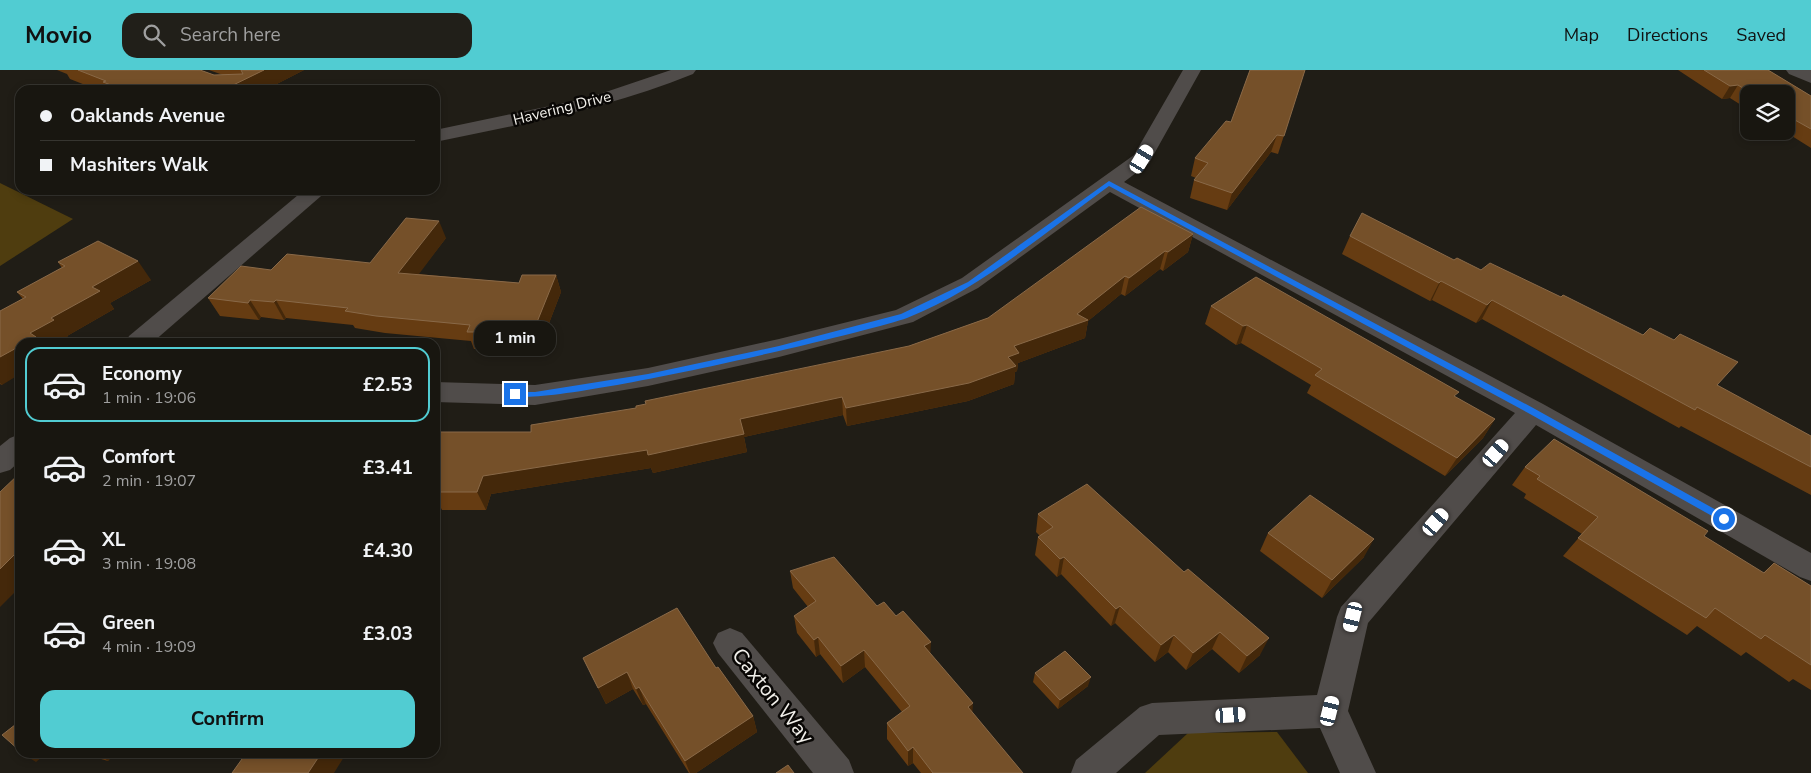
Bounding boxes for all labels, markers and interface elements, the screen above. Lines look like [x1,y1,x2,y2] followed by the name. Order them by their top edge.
[122,13,472,58] search box
[25,19,92,51] text: Movio
[140,21,168,49] icon: search
[180,22,281,48] text: Search here
[1564,23,1599,47] text: Map
[1627,23,1708,47] text: Directions
[1736,23,1786,47] text: Saved
[1740,85,1795,140] map controls
[1740,85,1795,140] button: layers
[511,86,613,130] street label: Havering Drive
[70,103,225,129] text: Oaklands Avenue
[1127,142,1156,176] car
[70,152,208,178] text: Mashiters Walk
[474,322,556,356] callout: 1 min
[494,327,536,349] text: 1 min
[102,361,182,387] text: Economy
[42,362,87,407] icon: car
[363,372,413,398] text: £2.53
[504,383,526,405] route end
[102,387,196,409] text: 1 min · 19:06
[1480,437,1511,469] car
[102,444,175,470] text: Comfort
[42,445,87,490] icon: car
[363,455,413,481] text: £3.41
[102,470,196,492] text: 2 min · 19:07
[1420,506,1451,538] car
[1713,508,1735,530] route start
[102,527,125,553] text: XL
[42,528,87,573] icon: car
[363,538,413,564] text: £4.30
[102,553,196,575] text: 3 min · 19:08
[1342,601,1363,633] car
[102,610,155,636] text: Green
[42,611,87,656] icon: car
[363,621,413,647] text: £3.03
[102,636,196,658] text: 4 min · 19:09
[726,642,820,750] street label: Caxton Way
[40,690,415,748] button: Confirm
[1319,695,1340,727] car
[1215,707,1246,723] car

